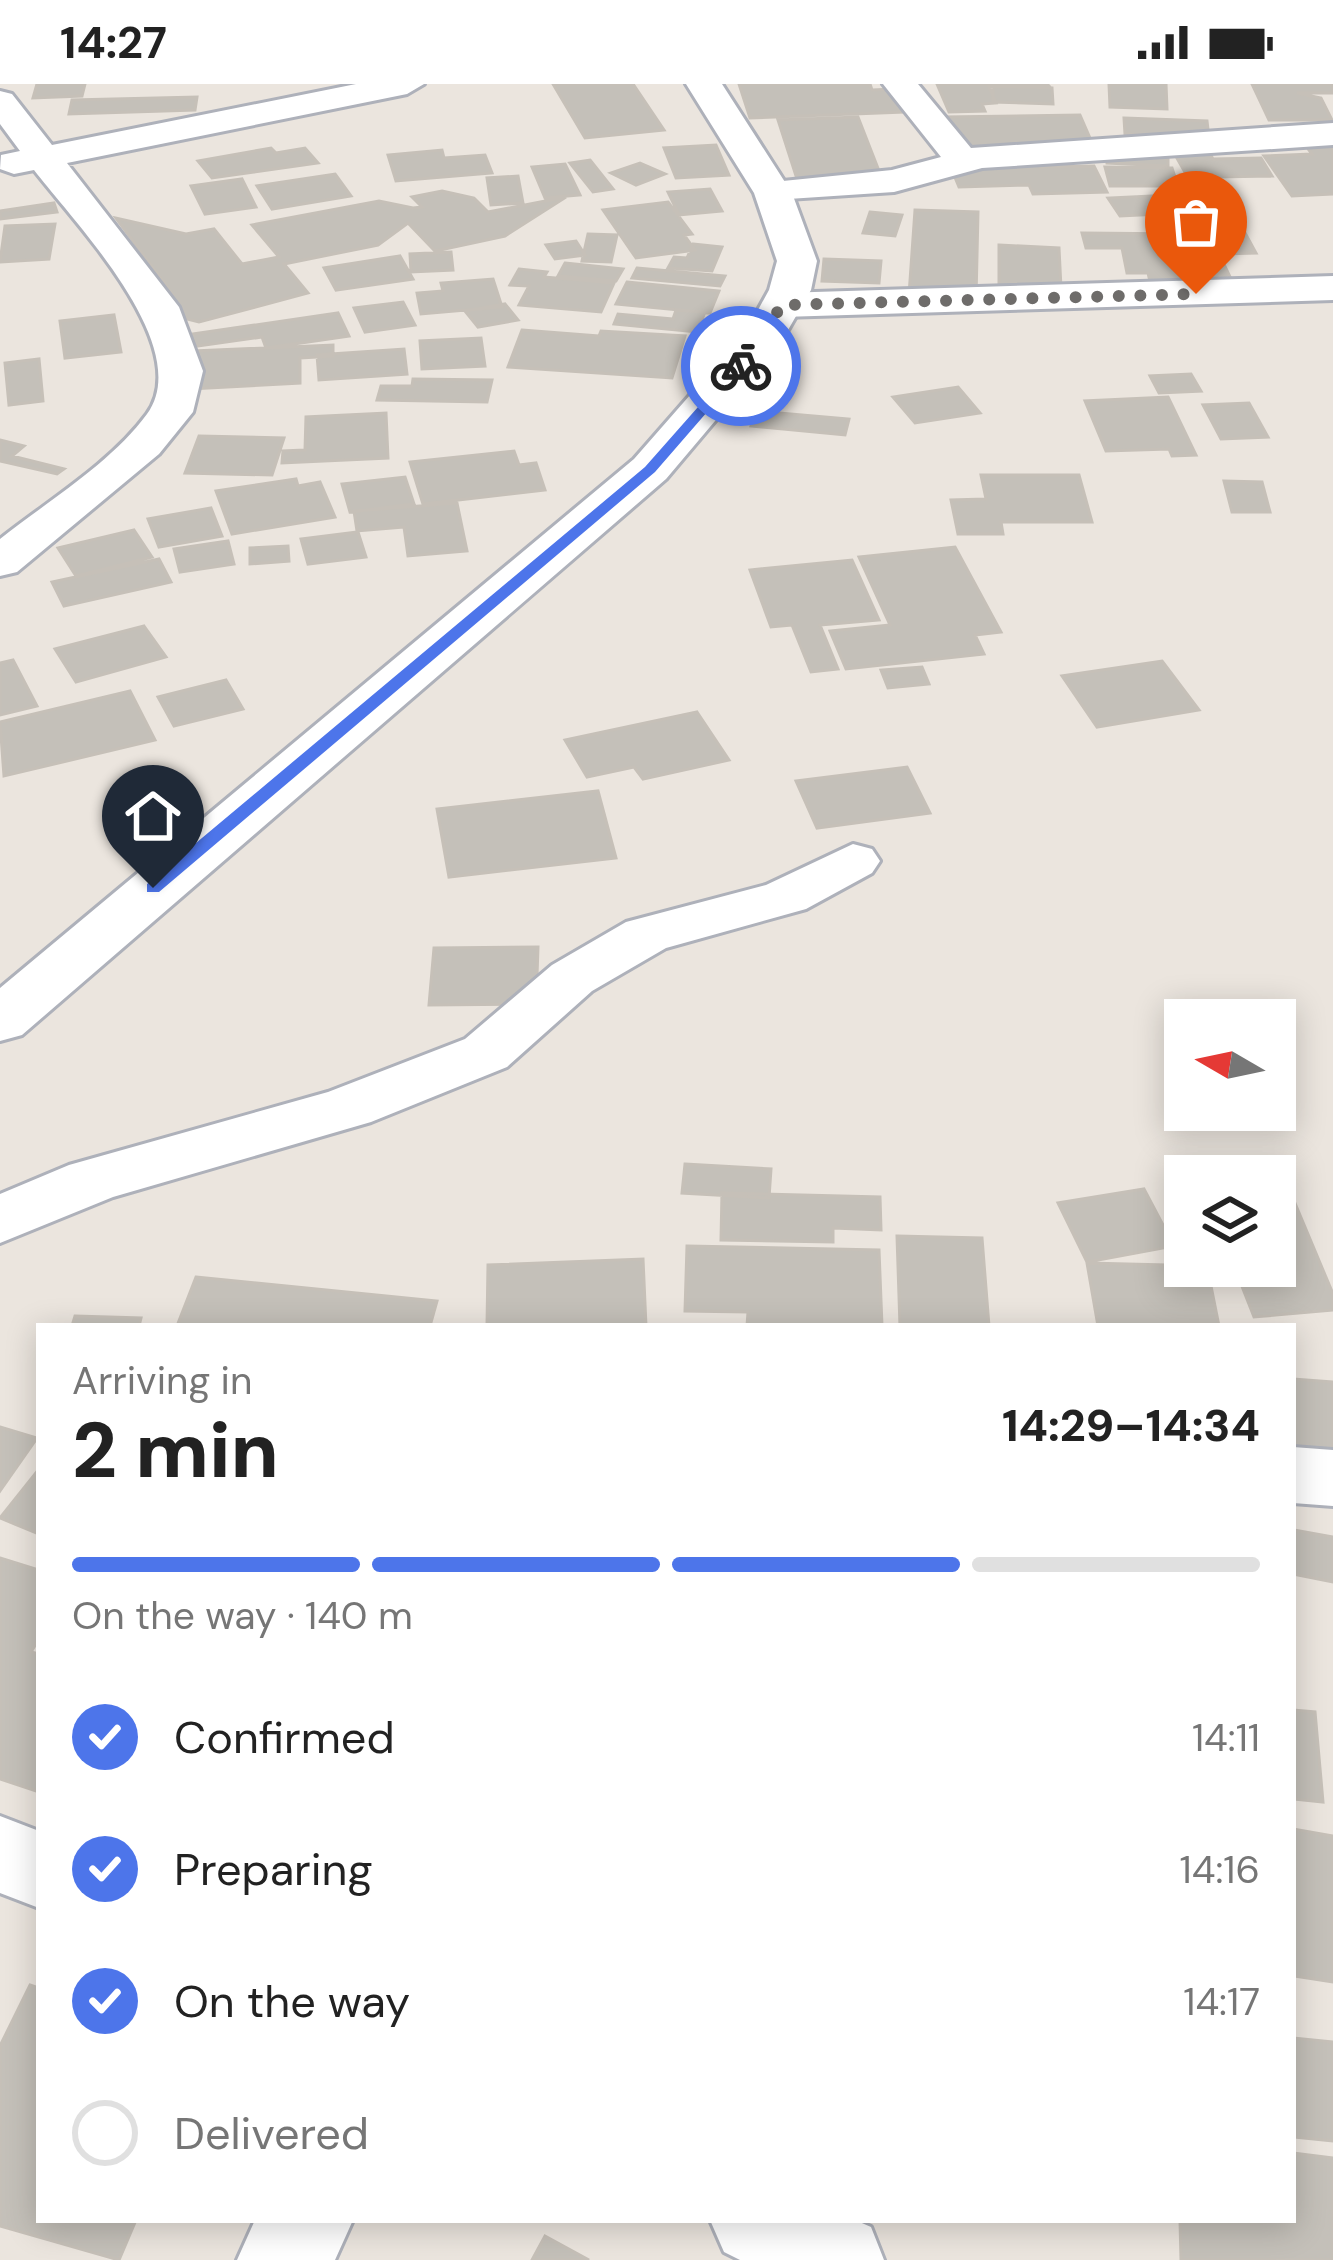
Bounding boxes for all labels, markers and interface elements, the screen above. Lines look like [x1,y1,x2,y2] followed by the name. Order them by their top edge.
[60,13,167,72] text: 14:27
[1145,171,1247,294] pin
[1163,189,1229,255] icon: bag
[681,306,801,426] courier
[708,333,774,399] icon: bike
[102,765,204,888] pin
[120,783,186,849] icon: home
[1164,999,1296,1131] north arrow
[1164,999,1296,1287] map controls
[1164,1155,1296,1287] button: layers
[72,1355,252,1406] text: Arriving in
[1002,1396,1260,1455] text: 14:29–14:34
[72,1400,279,1501] text: 2 min
[72,1590,413,1641] text: On the way · 140 m
[72,1704,138,1770] icon: check
[174,1708,395,1767] text: Confirmed
[1192,1712,1260,1763] text: 14:11
[72,1836,138,1902] icon: check
[174,1840,373,1899] text: Preparing
[1180,1844,1260,1895] text: 14:16
[72,1968,138,2034] icon: check
[174,1972,410,2031] text: On the way
[1183,1976,1260,2027] text: 14:17
[174,2104,369,2163] text: Delivered

